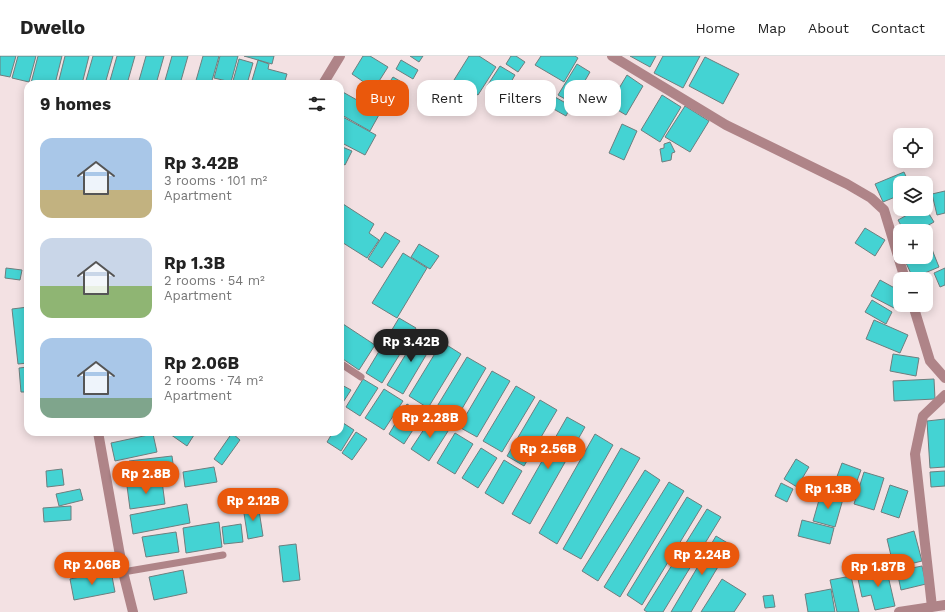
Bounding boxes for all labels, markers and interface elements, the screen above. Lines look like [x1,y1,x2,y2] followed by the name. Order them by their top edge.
[20,16,85,39] text: Dwello
[695,20,735,36] text: Home
[757,20,786,36] text: Map
[808,20,849,36] text: About
[871,20,925,36] text: Contact
[356,80,409,116] chip: Buy
[417,80,477,116] chip: Rent
[485,80,556,116] chip: Filters
[564,80,621,116] chip: New
[306,93,328,115] icon: filters
[40,94,111,114] text: 9 homes
[893,128,933,312] map controls
[893,128,933,168] button: locate
[164,153,239,173] text: Rp 3.42B
[72,154,120,202] icon: home
[164,173,267,188] text: 3 rooms · 101 m²
[893,176,933,216] button: layers
[164,188,232,203] text: Apartment
[893,224,933,264] button: +
[164,253,225,273] text: Rp 1.3B
[72,254,120,302] icon: home
[893,272,933,312] button: −
[164,273,265,288] text: 2 rooms · 54 m²
[164,288,232,303] text: Apartment
[370,329,452,363] pin: Rp 3.42B
[382,334,440,349] text: Rp 3.42B
[164,353,239,373] text: Rp 2.06B
[72,354,120,402] icon: home
[164,373,263,388] text: 2 rooms · 74 m²
[164,388,232,403] text: Apartment
[389,405,471,439] pin: Rp 2.28B
[401,410,459,425] text: Rp 2.28B
[507,436,589,470] pin: Rp 2.56B
[520,441,576,456] text: Rp 2.56B
[109,461,183,495] pin: Rp 2.8B
[121,466,171,481] text: Rp 2.8B
[791,476,865,510] pin: Rp 1.3B
[805,481,851,496] text: Rp 1.3B
[212,488,294,522] pin: Rp 2.12B
[226,493,280,508] text: Rp 2.12B
[661,542,743,576] pin: Rp 2.24B
[673,547,731,562] text: Rp 2.24B
[51,552,133,586] pin: Rp 2.06B
[837,554,919,588] pin: Rp 1.87B
[63,557,121,572] text: Rp 2.06B
[851,559,905,574] text: Rp 1.87B

